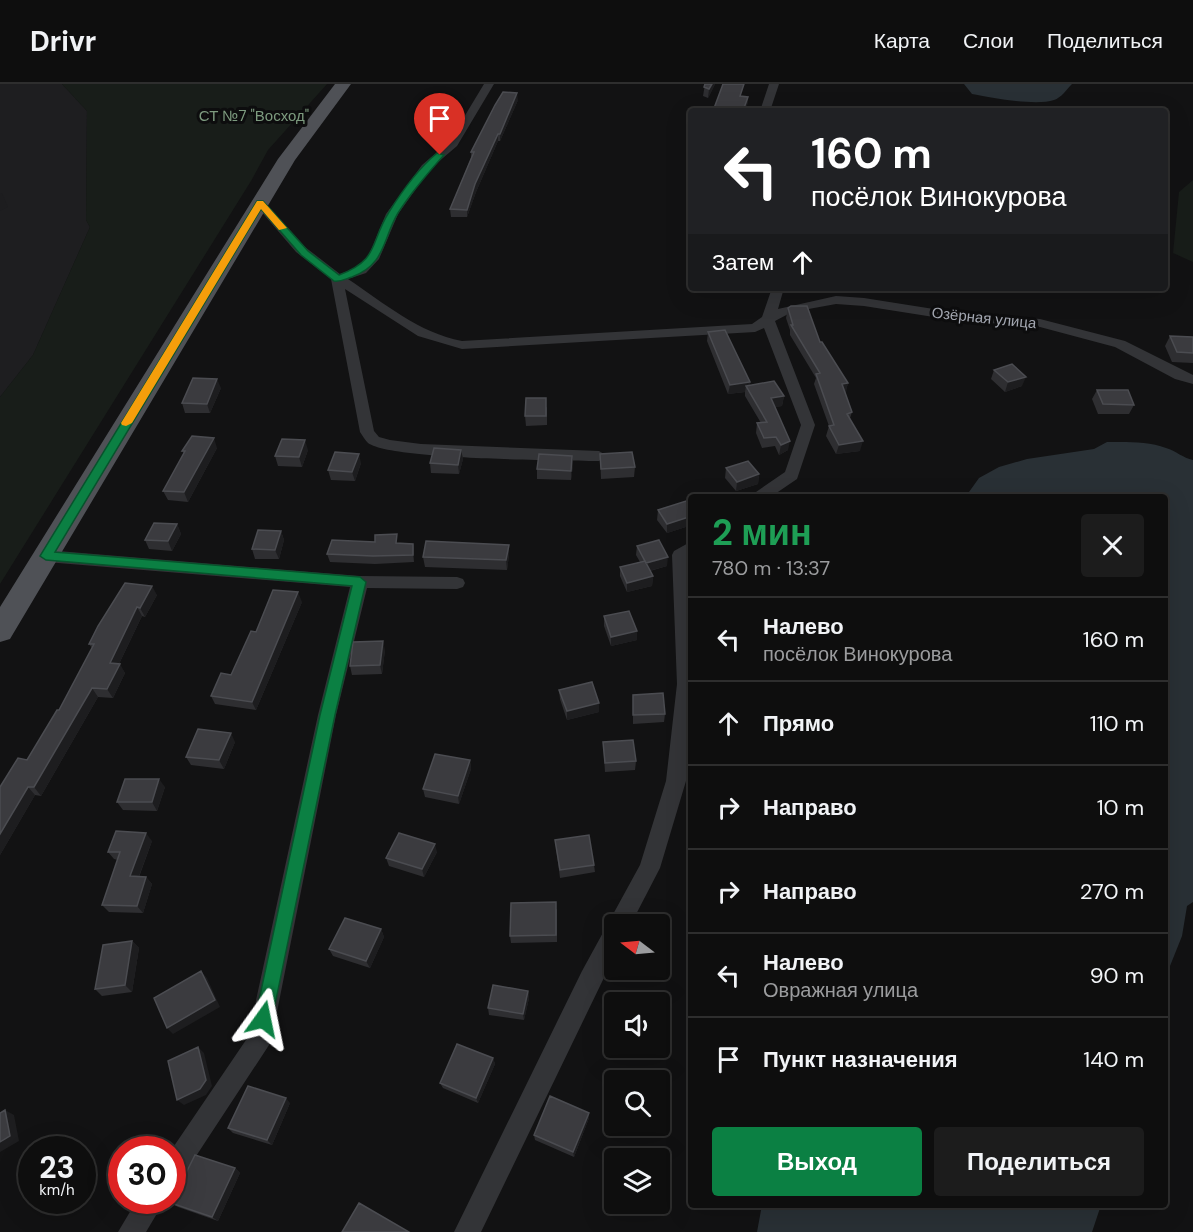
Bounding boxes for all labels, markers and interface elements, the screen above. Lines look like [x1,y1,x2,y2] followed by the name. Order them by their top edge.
[30,23,96,60] text: Drivr
[874,27,930,55] text: Карта
[963,27,1014,55] text: Слои
[1047,27,1163,55] text: Поделиться
[414,93,465,155] pin
[423,102,456,135] icon: arrive
[199,106,309,126] park label: СТ №7 "Восход"
[811,126,932,181] text: 160 m
[712,132,790,210] icon: left
[811,179,1067,214] text: посёлок Винокурова
[786,246,819,279] icon: ahead
[712,248,774,277] text: Затем
[931,303,1038,334] street label: Озёрная улица
[712,509,812,556] text: 2 мин
[1081,514,1144,577] button: close
[712,555,830,581] text: 780 m · 13:37
[763,612,844,641] text: Налево
[712,623,745,656] icon: left
[1083,625,1144,654] text: 160 m
[763,641,952,667] text: посёлок Винокурова
[712,707,745,740] icon: ahead
[763,709,834,738] text: Прямо
[1090,709,1144,738] text: 110 m
[712,791,745,824] icon: right
[763,793,857,822] text: Направо
[1097,793,1144,822] text: 10 m
[712,875,745,908] icon: right
[763,877,857,906] text: Направо
[1080,877,1144,906] text: 270 m
[604,914,670,980] north arrow
[604,914,670,1214] map controls
[763,948,844,977] text: Налево
[712,959,745,992] icon: left
[1090,961,1144,990] text: 90 m
[763,977,918,1003] text: Овражная улица
[231,987,295,1051] position arrow
[604,992,670,1058] button: sound
[712,1043,745,1076] icon: arrive
[763,1045,958,1074] text: Пункт назначения
[1083,1045,1144,1074] text: 140 m
[604,1070,670,1136] button: search
[712,1127,922,1196] button: Выход
[934,1127,1144,1196] button: Поделиться
[108,1136,186,1214] speed limit sign: 30
[39,1148,75,1187] text: 23
[604,1148,670,1214] button: layers
[39,1180,75,1200] text: km/h

